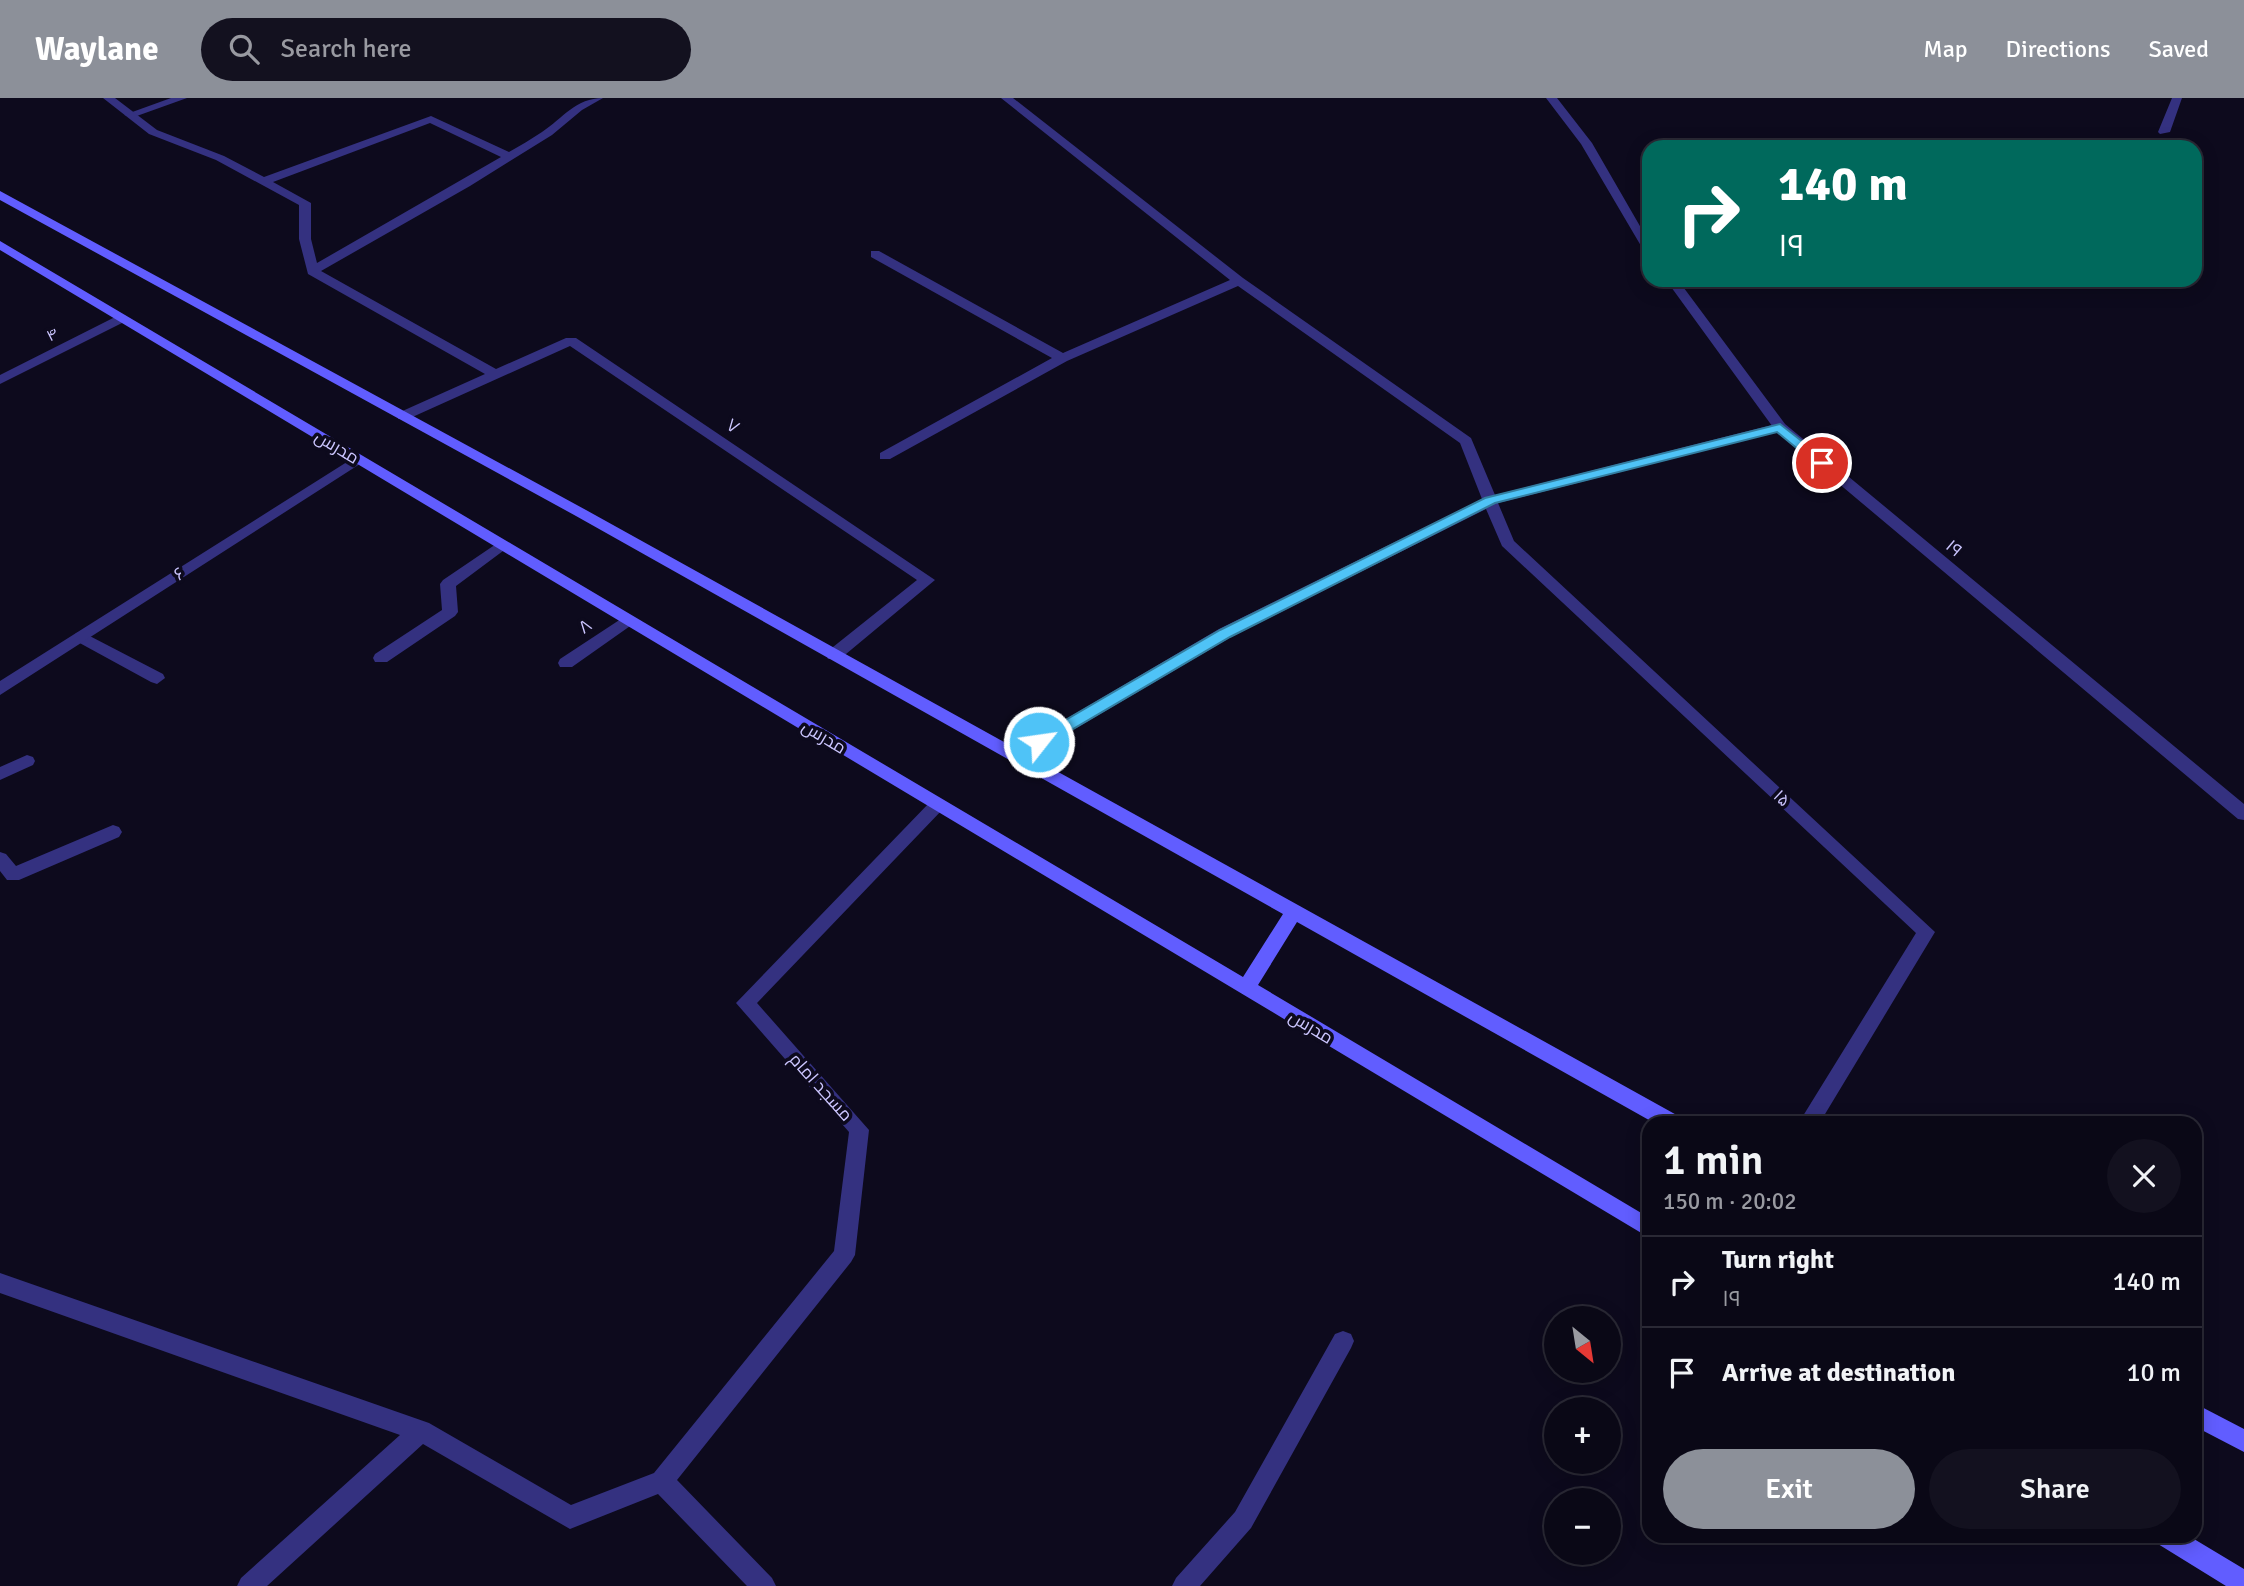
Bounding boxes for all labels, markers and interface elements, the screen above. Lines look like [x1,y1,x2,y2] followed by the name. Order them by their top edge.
[201,18,691,81] search box
[35,29,159,70] text: Waylane
[225,30,263,68] icon: search
[281,33,412,65] text: Search here
[1923,34,1968,64] text: Map
[2006,34,2111,64] text: Directions
[2149,34,2209,64] text: Saved
[1778,154,1908,214] text: 140 m
[1663,168,1754,259] icon: right
[1778,226,1805,265] text: ۱۹
[43,324,62,346] street label: ۴
[722,414,744,438] street label: ۷
[311,425,363,469] street label: مدرس
[1792,433,1852,493] pin
[1803,444,1841,482] icon: arrive
[1941,535,1967,561] street label: ۱۹
[169,562,189,586] street label: ۶
[574,614,596,638] street label: ۸
[1002,705,1076,779] position arrow
[798,715,850,759] street label: مدرس
[1769,785,1795,811] street label: ۱۵
[1285,1005,1337,1049] street label: مدرس
[784,1048,857,1126] street label: مسجد امام
[1663,1135,1764,1186] text: 1 min
[2107,1139,2181,1213] button: close
[1663,1187,1797,1216] text: 150 m · 20:02
[1722,1244,1834,1276] text: Turn right
[1663,1263,1701,1301] icon: right
[2112,1266,2181,1298] text: 140 m
[1722,1284,1741,1313] text: ۱۹
[1544,1306,1620,1382] north arrow
[1544,1306,1621,1565] map controls
[1663,1354,1701,1392] icon: arrive
[1722,1357,1955,1389] text: Arrive at destination
[2126,1357,2181,1389] text: 10 m
[1544,1397,1621,1474] button: +
[1663,1449,1915,1529] button: Exit
[1929,1449,2181,1529] button: Share
[1544,1488,1621,1565] button: −

